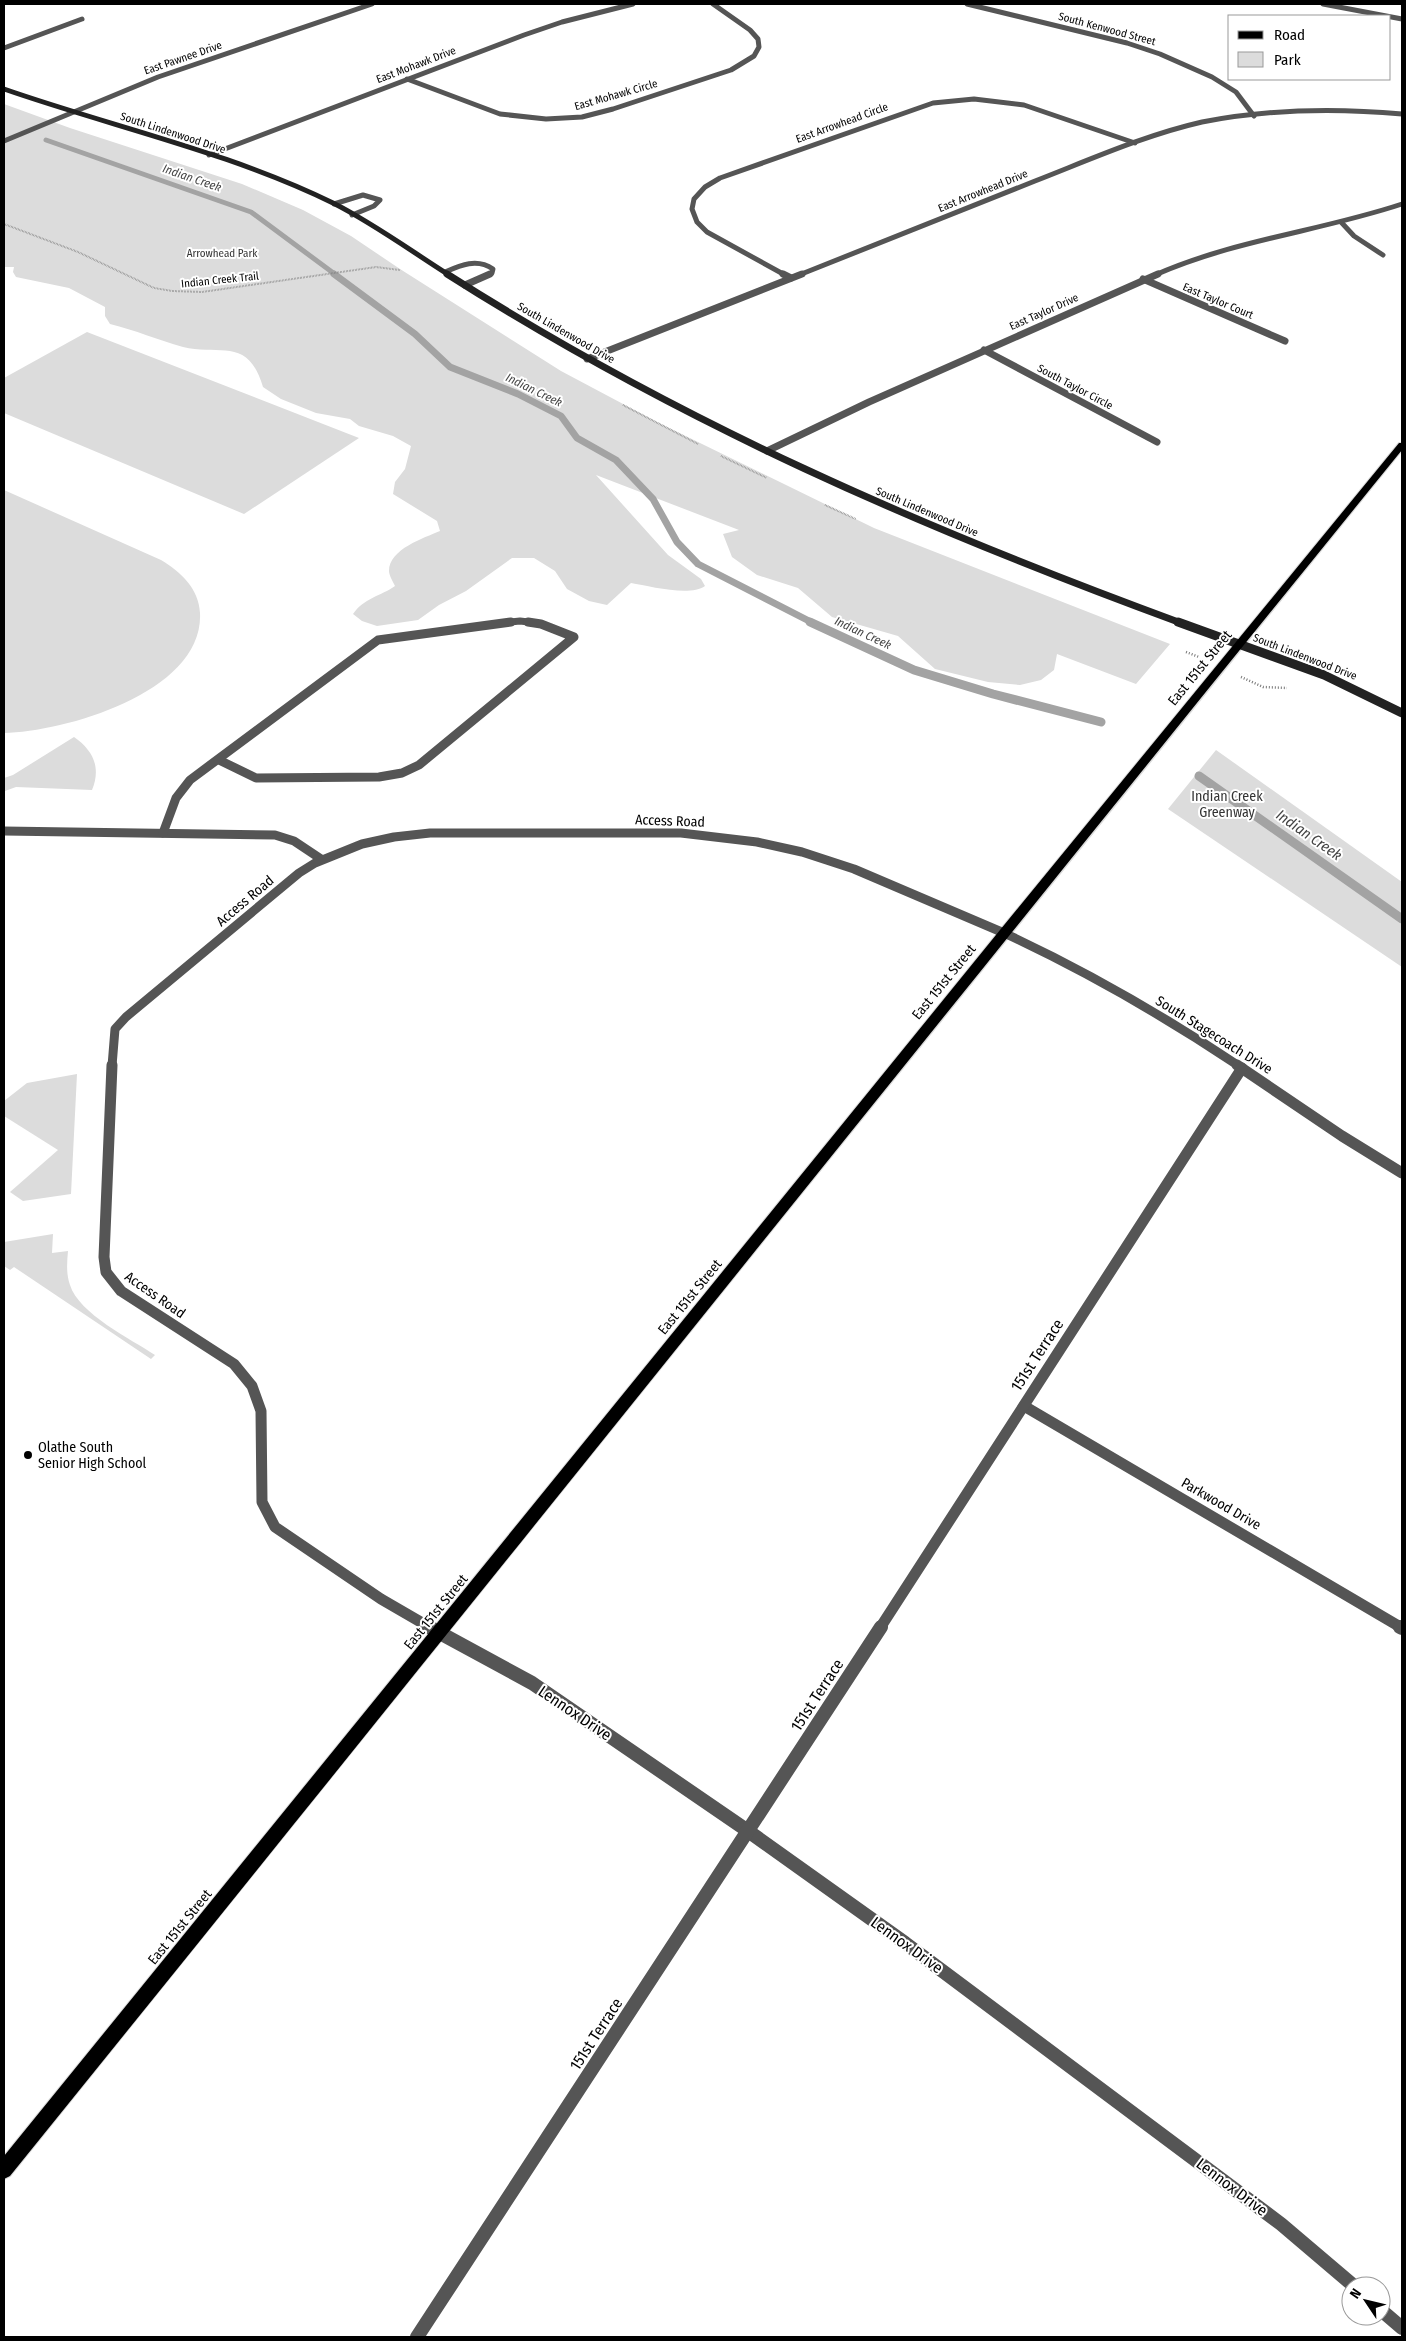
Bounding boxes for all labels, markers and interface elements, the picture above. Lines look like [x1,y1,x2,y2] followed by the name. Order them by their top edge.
[1057,10,1157,48] street label: South Kenwood Street
[1228,15,1391,80] legend
[1274,26,1305,44] text: Road
[142,39,224,77] street label: East Pawnee Drive
[374,44,458,86] street label: East Mohawk Drive
[1274,51,1301,69] text: Park
[573,77,659,113] street label: East Mohawk Circle
[794,100,890,146] street label: East Arrowhead Circle
[119,110,227,156] street label: South Lindenwood Drive
[161,161,223,195] water label: Indian Creek
[936,167,1030,215] street label: East Arrowhead Drive
[187,247,258,260] park label: Arrowhead Park
[181,269,260,291] street label: Indian Creek Trail
[1181,280,1256,322] street label: East Taylor Court
[1007,291,1081,333] street label: East Taylor Drive
[515,300,617,366] street label: South Lindenwood Drive
[1035,362,1115,412] street label: South Taylor Circle
[503,370,565,410] water label: Indian Creek
[874,485,980,539] street label: South Lindenwood Drive
[832,614,894,652] water label: Indian Creek
[1164,627,1236,709] street label: East 151st Street
[1251,631,1359,683] street label: South Lindenwood Drive
[1191,788,1263,821] park label: Indian Creek Greenway
[1273,806,1346,865] water label: Indian Creek
[635,811,705,831] street label: Access Road
[213,872,277,930] street label: Access Road
[908,941,980,1023] street label: East 151st Street
[1152,992,1276,1078] street label: South Stagecoach Drive
[654,1256,726,1338] street label: East 151st Street
[122,1268,188,1322] street label: Access Road
[1007,1315,1067,1395] street label: 151st Terrace
[38,1439,147,1472] place label: Olathe South Senior High School
[22,1449,34,1461] marker: Olathe South Senior High School
[1178,1474,1264,1534] street label: Parkwood Drive
[400,1571,472,1653] street label: East 151st Street
[787,1655,847,1735] street label: 151st Terrace
[535,1682,615,1745] street label: Lennox Drive
[144,1886,216,1968] street label: East 151st Street
[867,1913,947,1978] street label: Lennox Drive
[566,1994,626,2074] street label: 151st Terrace
[1193,2154,1272,2220] street label: Lennox Drive
[1341,2276,1391,2326] north arrow
[1346,2286,1365,2302] text: N

